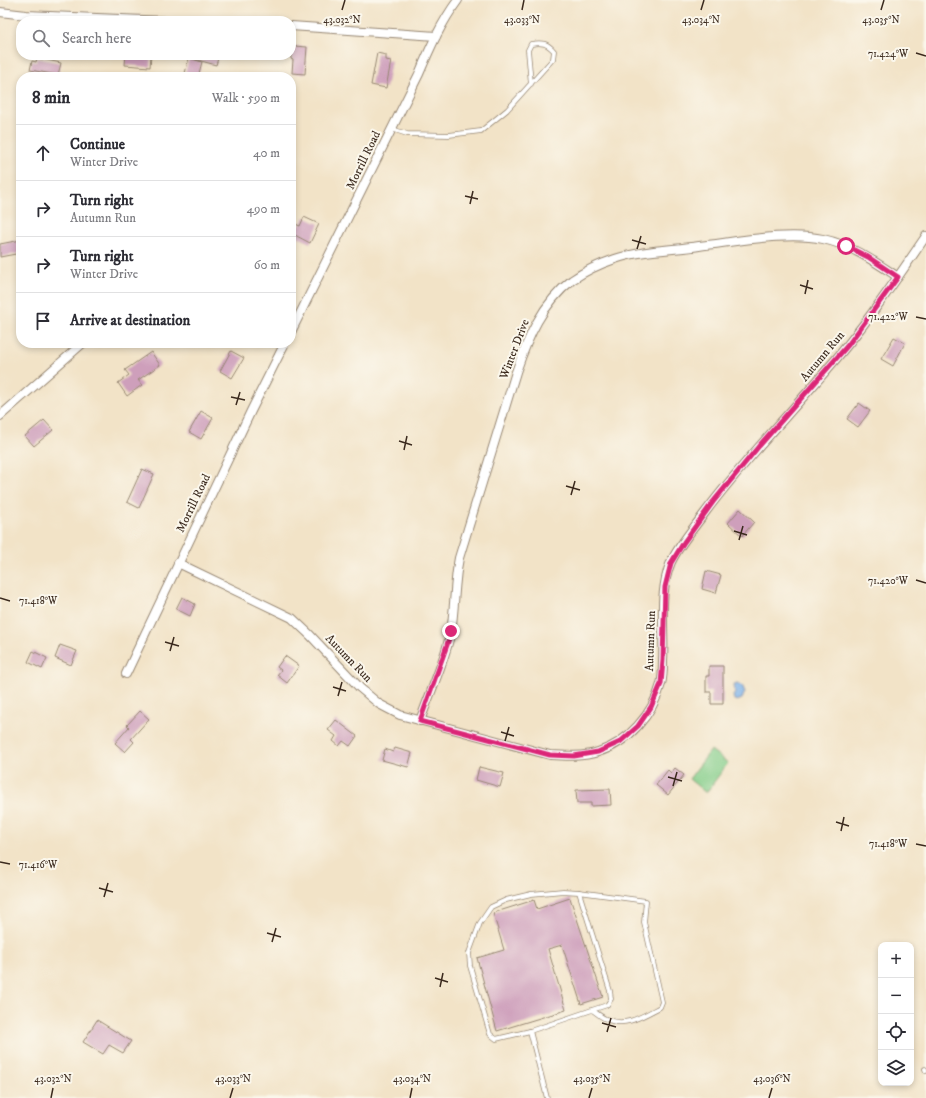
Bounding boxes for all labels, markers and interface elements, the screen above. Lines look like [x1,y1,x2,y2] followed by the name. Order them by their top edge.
[323,14,361,26] text: 43.032°N
[504,14,540,26] text: 43.033°N
[682,14,720,26] text: 43.034°N
[862,14,900,26] text: 43.035°N
[16,16,296,60] search box
[30,27,52,49] icon: search
[62,29,131,48] text: Search here
[868,48,909,60] text: 71.424°W
[32,87,70,109] text: 8 min
[212,90,280,106] text: Walk · 590 m
[343,129,384,192] street label: Morrill Road
[70,135,125,154] text: Continue
[32,142,54,164] icon: ahead
[253,145,280,161] text: 40 m
[70,154,138,170] text: Winter Drive
[70,191,133,210] text: Turn right
[32,198,54,220] icon: right
[246,201,280,217] text: 490 m
[70,210,136,226] text: Autumn Run
[837,237,855,255] route start
[70,247,133,266] text: Turn right
[32,254,54,276] icon: right
[254,257,280,273] text: 60 m
[70,266,138,282] text: Winter Drive
[32,310,54,332] icon: arrive
[70,311,190,330] text: Arrive at destination
[868,311,909,323] text: 71.422°W
[496,317,533,382] street label: Winter Drive
[797,328,848,385] street label: Autumn Run
[173,472,214,535] street label: Morrill Road
[868,575,909,587] text: 71.420°W
[19,595,58,607] text: 71.418°W
[642,610,659,672] street label: Autumn Run
[442,622,460,640] route end
[322,631,376,686] street label: Autumn Run
[869,838,908,850] text: 71.418°W
[19,859,58,871] text: 71.416°W
[878,942,914,1086] map controls
[878,942,914,978] button: +
[878,978,914,1014] button: −
[878,1014,914,1050] button: locate
[878,1050,914,1086] button: layers
[34,1073,72,1085] text: 43.032°N
[215,1073,251,1085] text: 43.033°N
[393,1073,431,1085] text: 43.034°N
[573,1073,611,1085] text: 43.035°N
[753,1073,791,1085] text: 43.036°N

